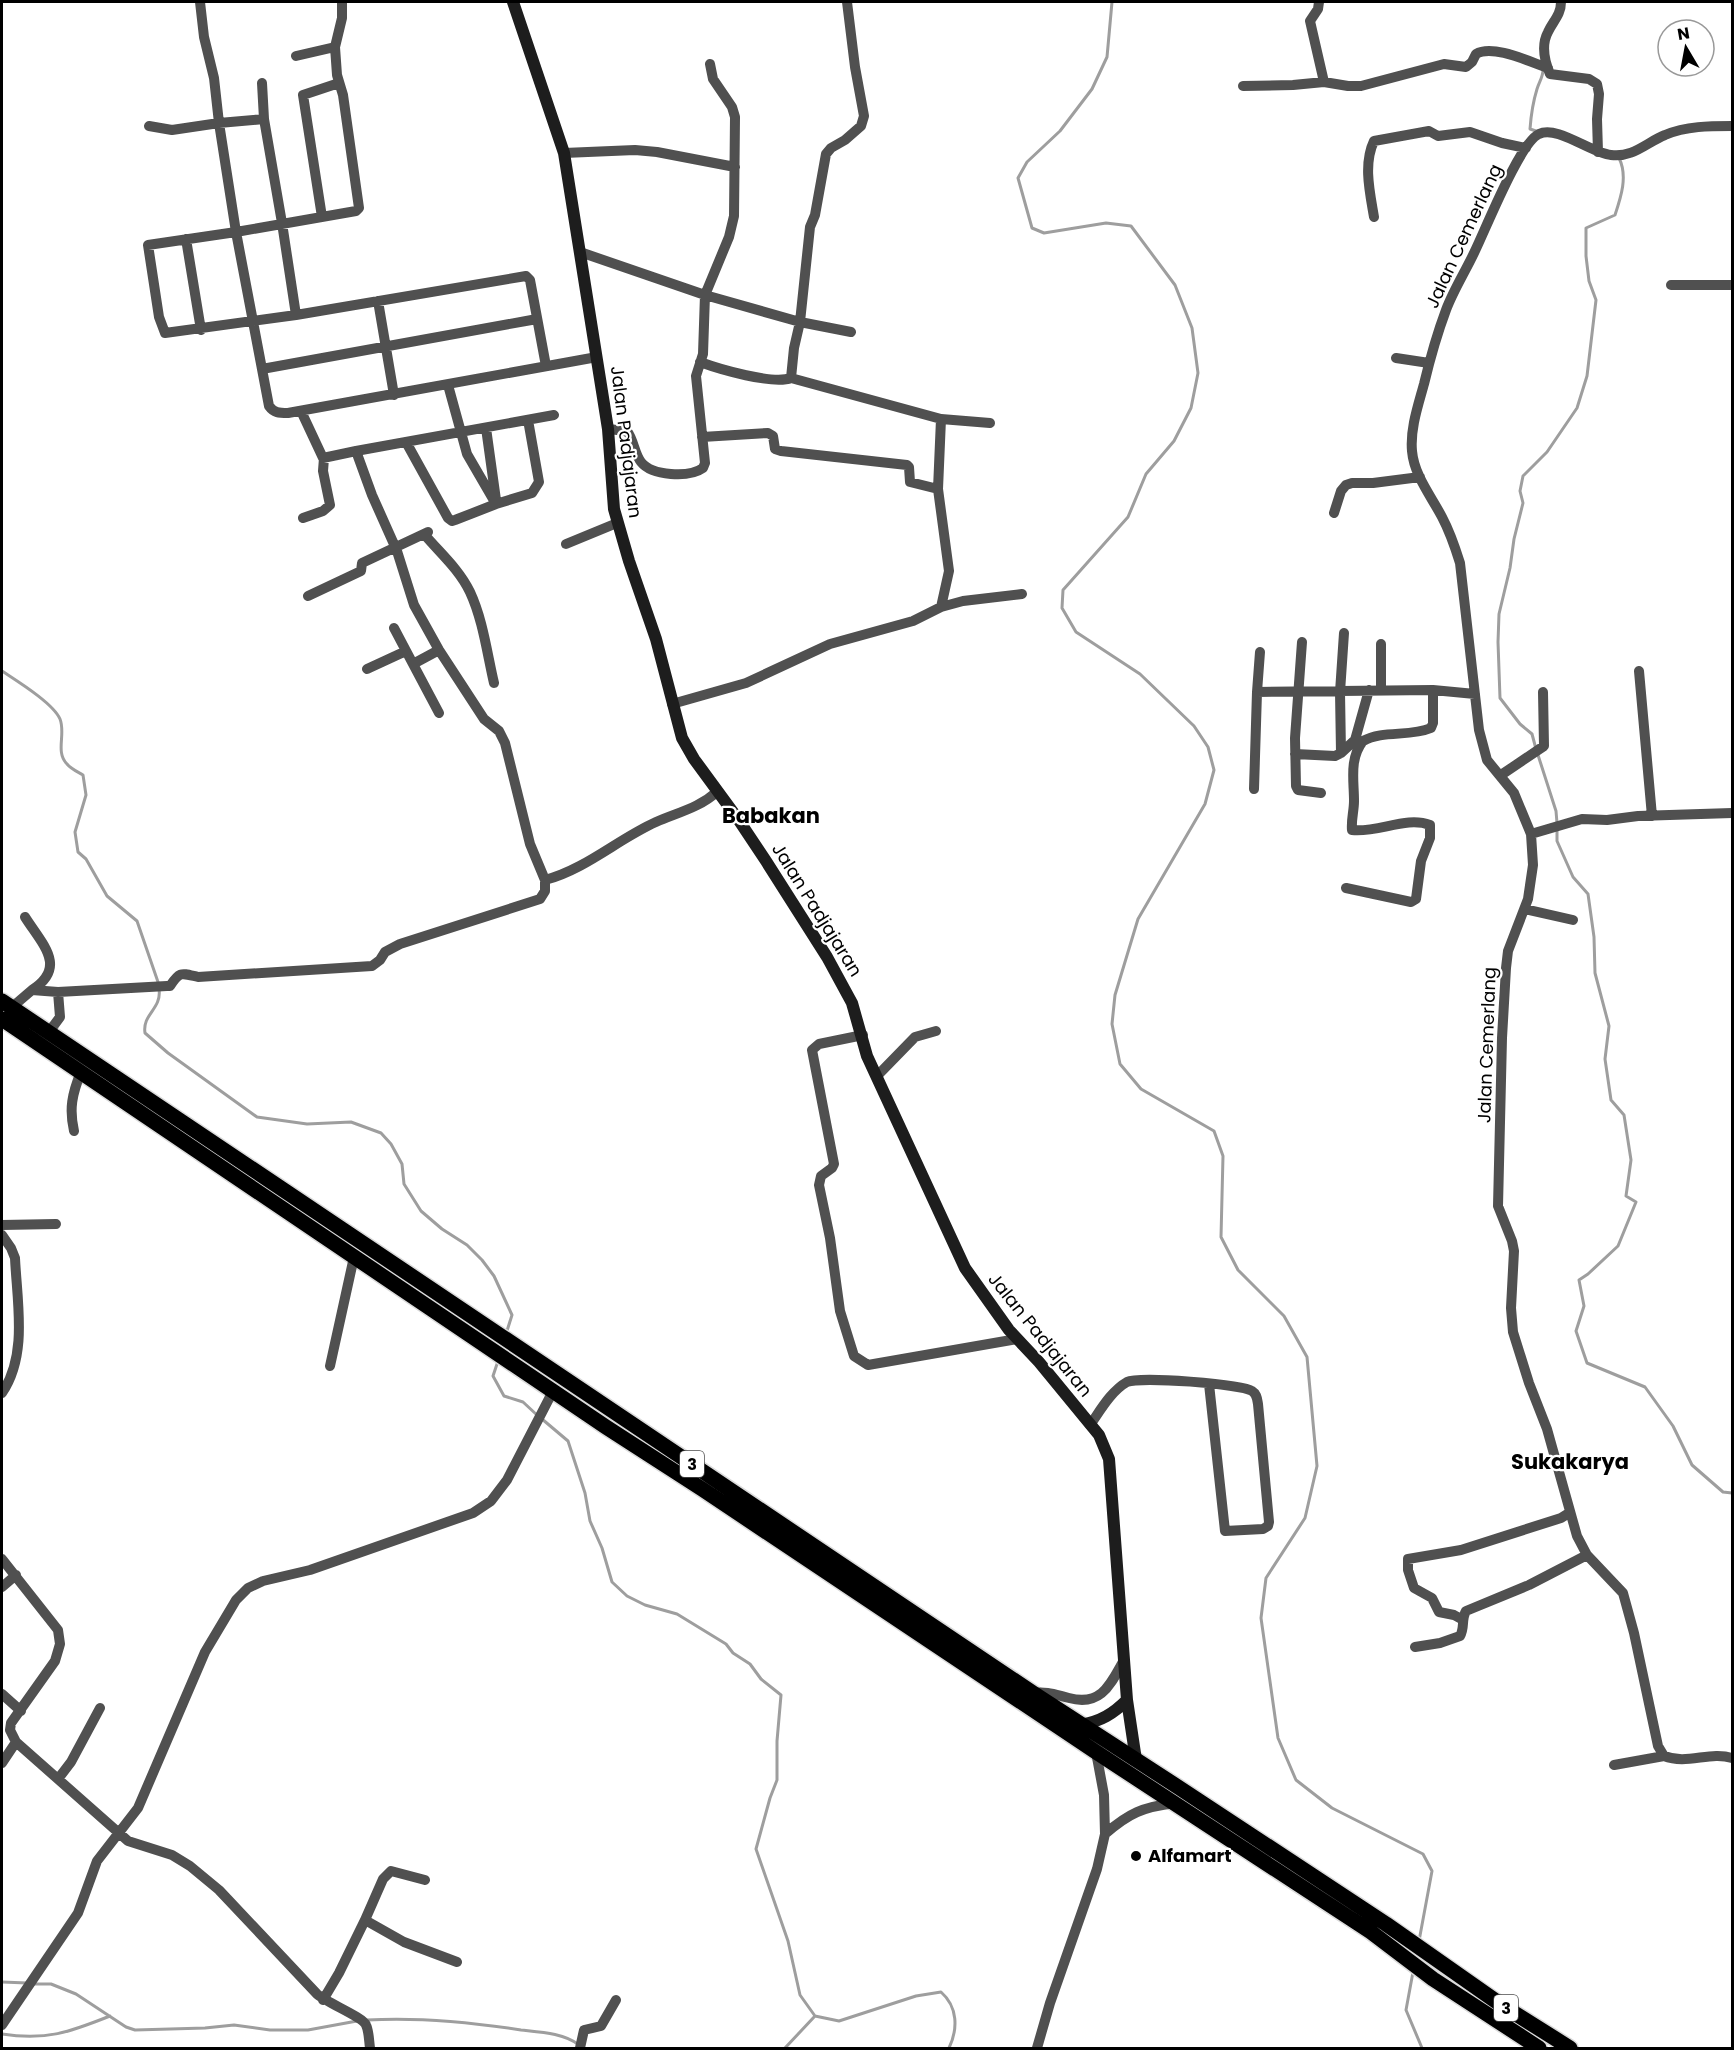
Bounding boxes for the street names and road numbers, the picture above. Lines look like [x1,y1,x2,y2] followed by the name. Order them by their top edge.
[1419,160,1508,312] street label: Jalan Cemerlang
[605,364,648,519] street label: Jalan Padjajaran
[766,838,869,981] street label: Jalan Padjajaran
[1471,966,1502,1124] street label: Jalan Cemerlang
[983,1267,1098,1402] street label: Jalan Padjajaran
[680,1451,704,1477] road number: 3
[1494,1995,1518,2021] road number: 3

